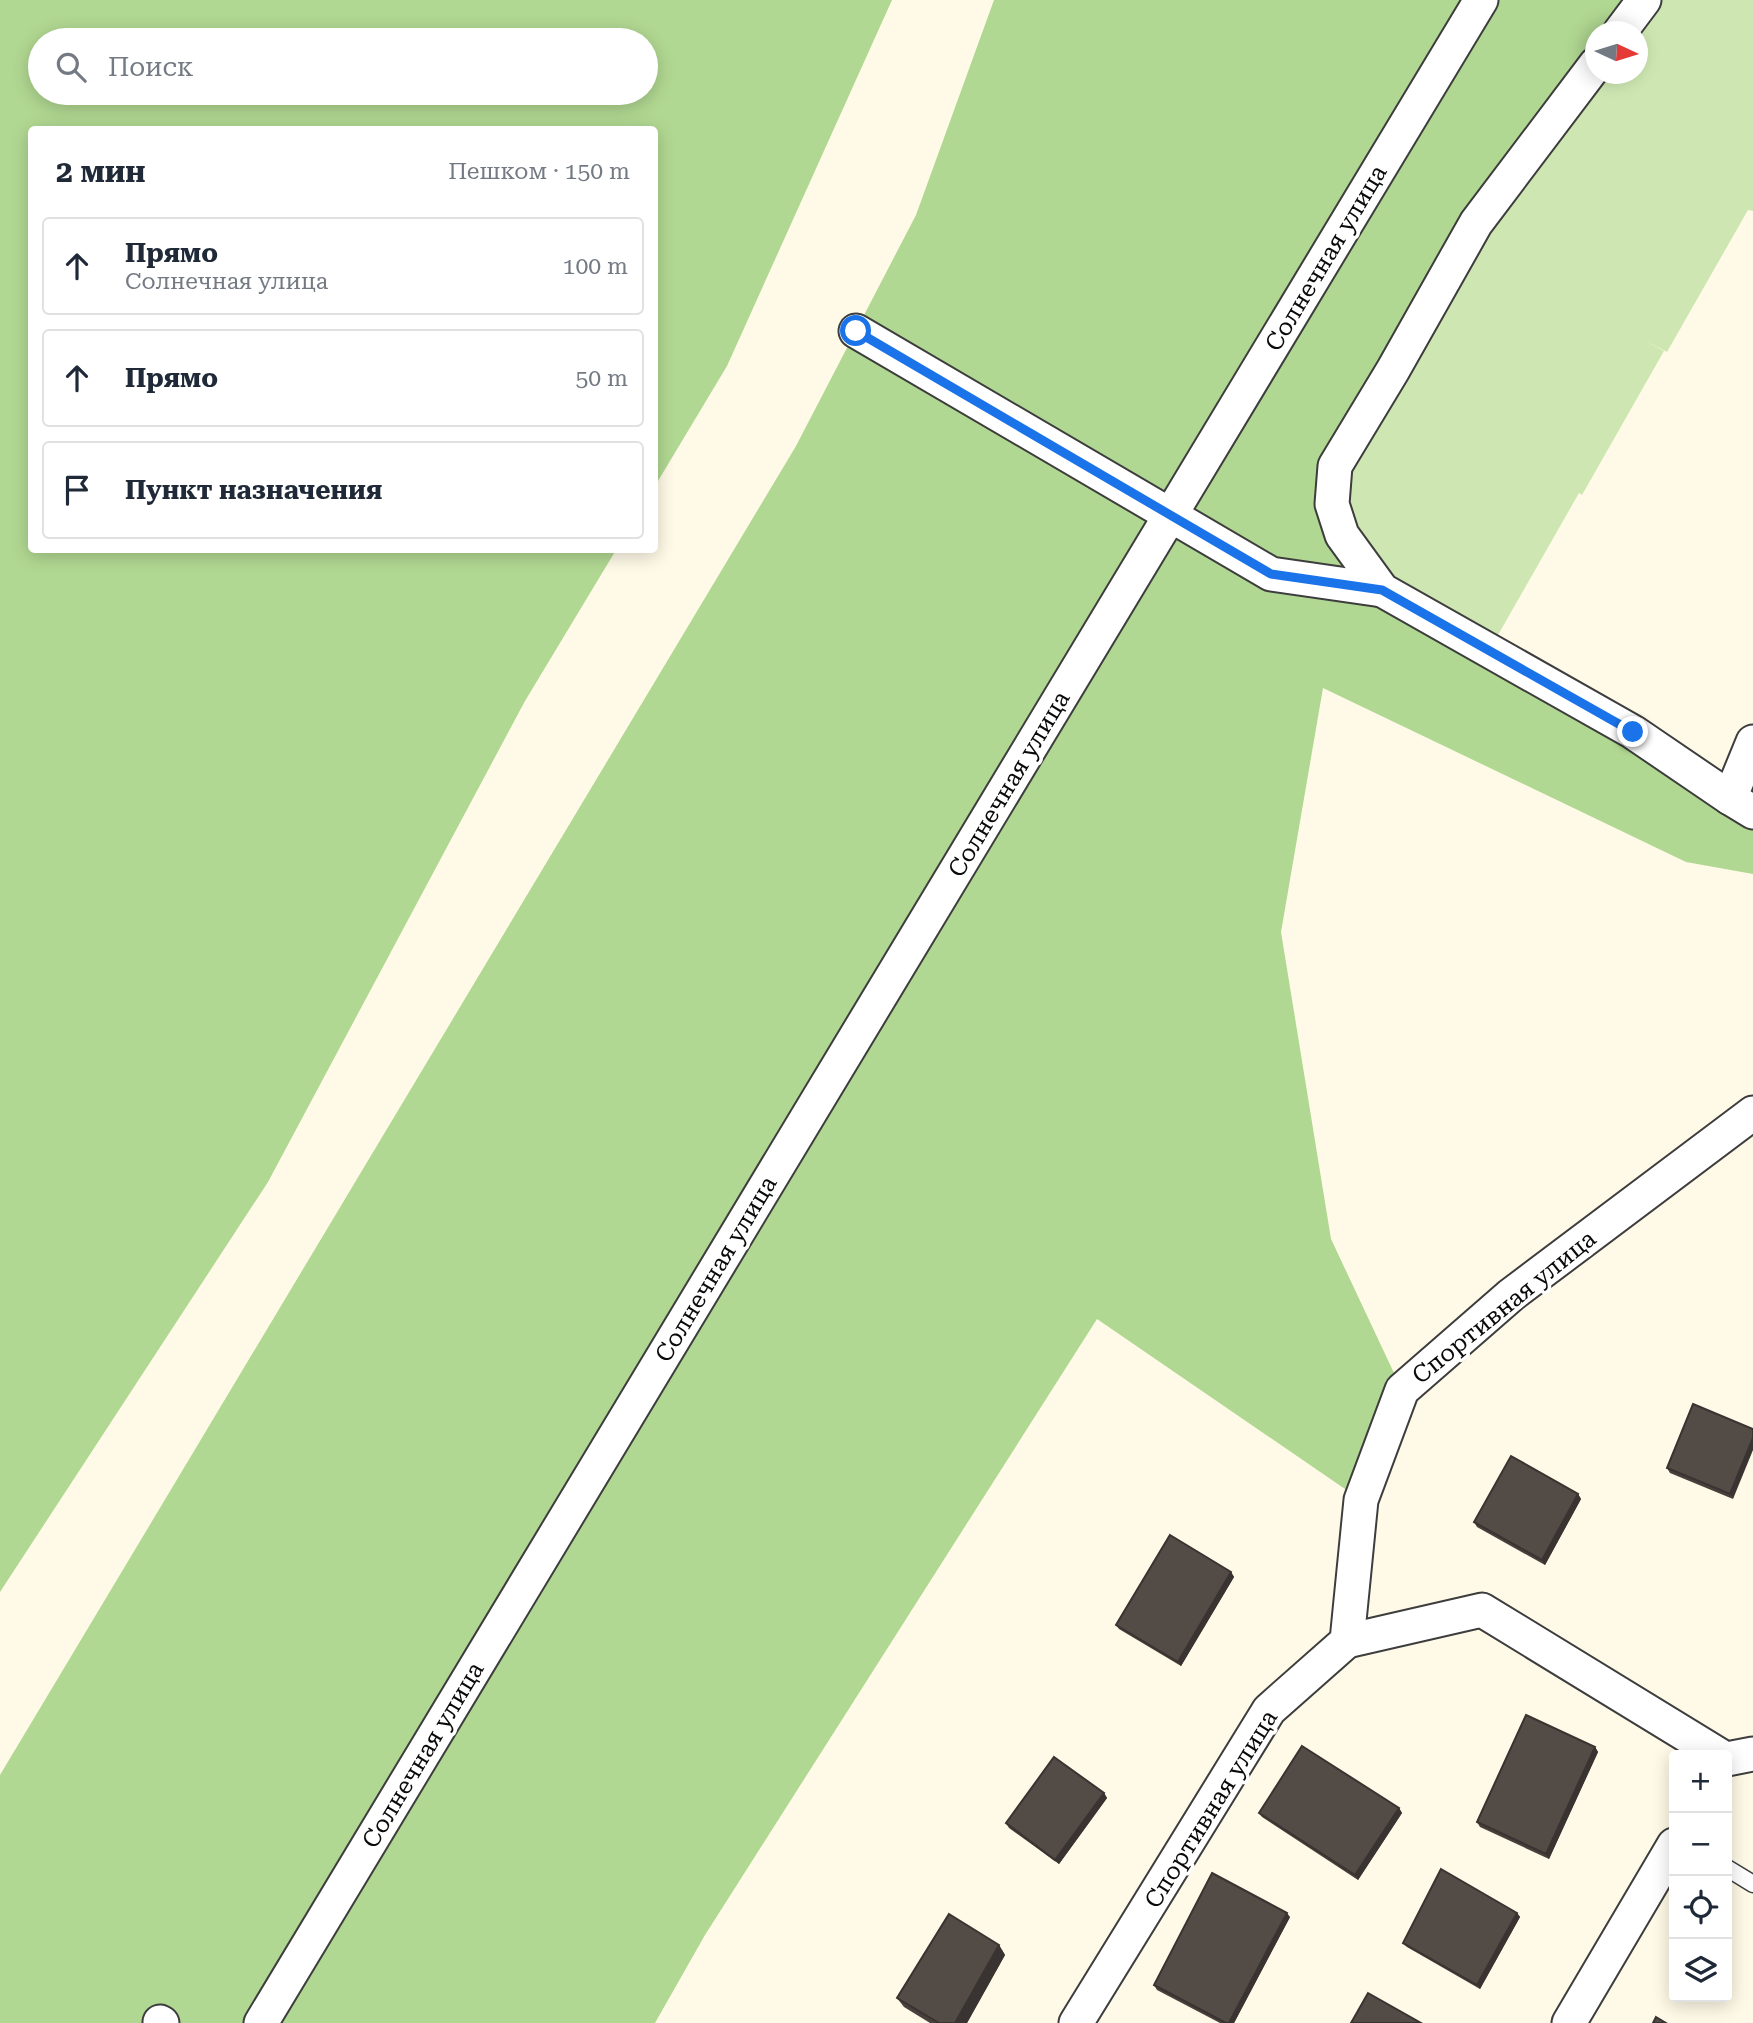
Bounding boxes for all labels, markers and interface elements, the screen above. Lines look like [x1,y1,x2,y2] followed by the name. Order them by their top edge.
[1585,21,1648,84] north arrow
[28,28,658,105] search box
[52,48,90,86] icon: search
[108,52,194,82] text: Поиск
[56,154,146,189] text: 2 мин
[448,158,630,185] text: Пешком · 150 m
[1259,160,1393,356] street label: Солнечная улица
[125,238,218,268] text: Прямо
[58,247,96,285] icon: ahead
[563,253,628,280] text: 100 m
[125,268,328,295] text: Солнечная улица
[840,315,871,346] route start
[58,359,96,397] icon: ahead
[125,363,218,393] text: Прямо
[575,365,628,392] text: 50 m
[58,471,96,509] icon: arrive
[125,475,382,505] text: Пункт назначения
[942,686,1076,882] street label: Солнечная улица
[1617,716,1648,747] route end
[649,1171,783,1367] street label: Солнечная улица
[1407,1224,1601,1390] street label: Спортивная улица
[356,1657,490,1853] street label: Солнечная улица
[1139,1705,1283,1913] street label: Спортивная улица
[1669,1750,1732,2002] map controls
[1669,1750,1732,1813] button: +
[1669,1813,1732,1876] button: −
[1669,1876,1732,1939] button: locate
[1669,1939,1732,2002] button: layers

